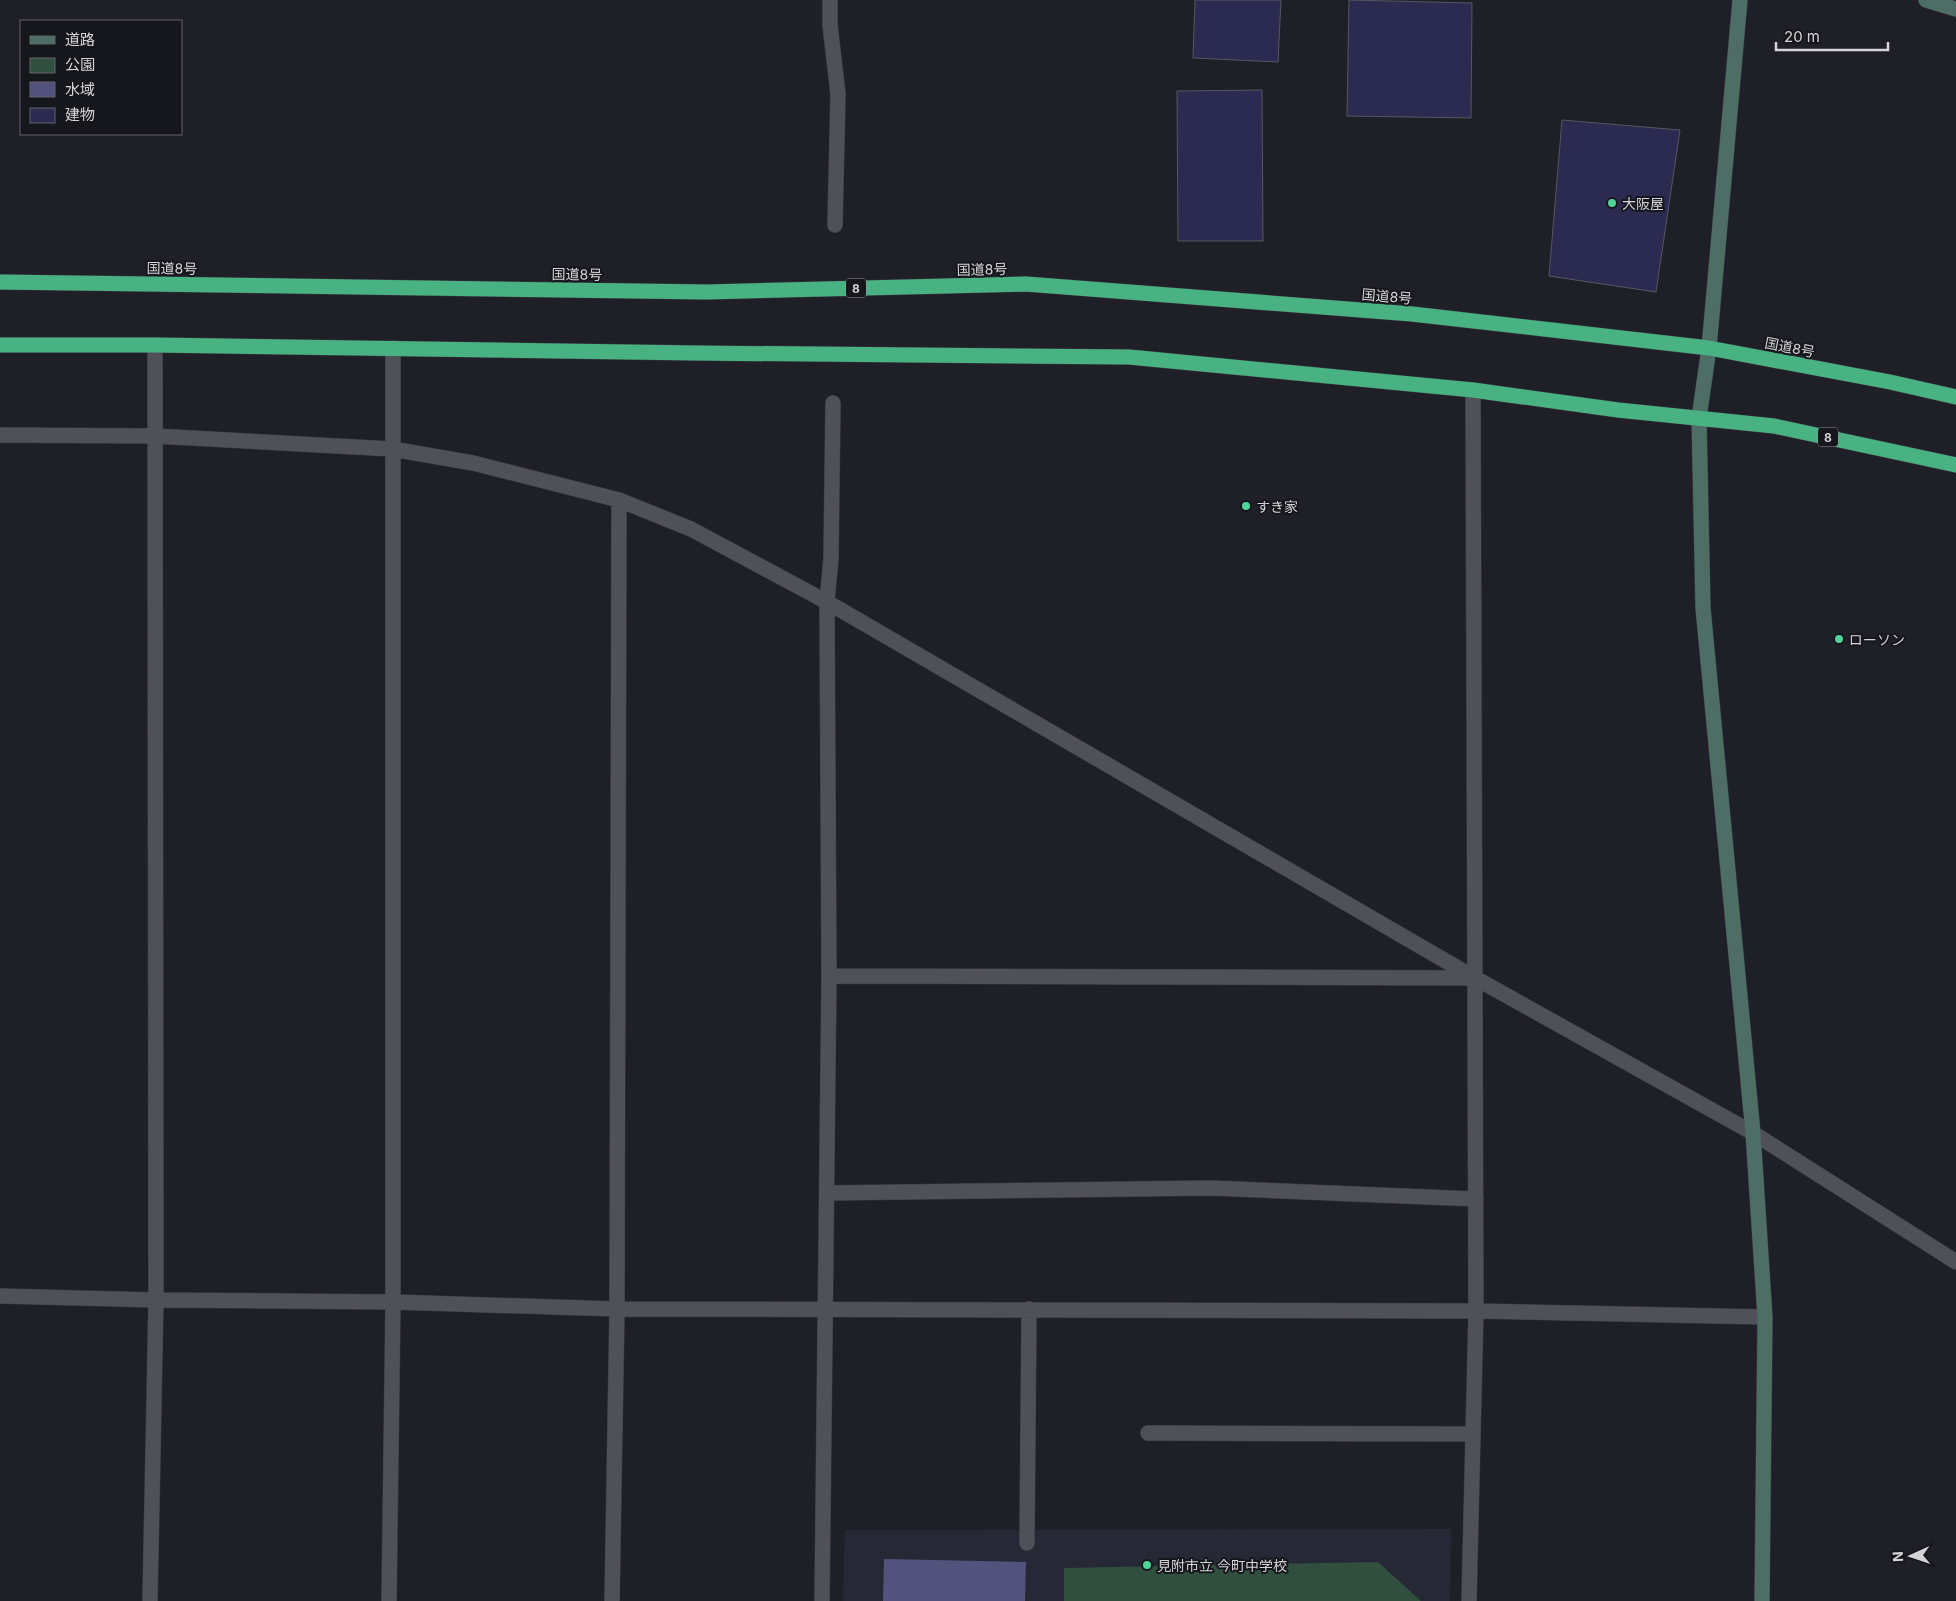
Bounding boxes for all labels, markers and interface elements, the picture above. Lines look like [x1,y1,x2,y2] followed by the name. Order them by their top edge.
[20,20,182,135] legend
[1776,20,1888,52] scale bar
[1784,27,1820,46] text: 20 m
[65,30,95,49] text: 道路
[65,55,95,74] text: 公園
[65,80,95,99] text: 水域
[65,105,95,124] text: 建物
[1622,195,1664,212] place label: 大阪屋
[1606,197,1618,209] marker: 大阪屋
[147,259,197,277] street label: 国道8号
[957,260,1007,278] street label: 国道8号
[552,265,602,283] street label: 国道8号
[846,278,866,298] road number: 8
[1361,285,1413,307] street label: 国道8号
[1764,334,1816,360] street label: 国道8号
[1818,428,1838,447] road number: 8
[1256,498,1298,515] place label: すき家
[1240,500,1252,512] marker: すき家
[1849,631,1905,648] place label: ローソン
[1833,633,1845,645] marker: ローソン
[1886,1531,1936,1581] north arrow
[1889,1551,1906,1562] text: N
[1157,1557,1287,1574] place label: 見附市立 今町中学校
[1141,1559,1153,1571] marker: 見附市立 今町中学校

